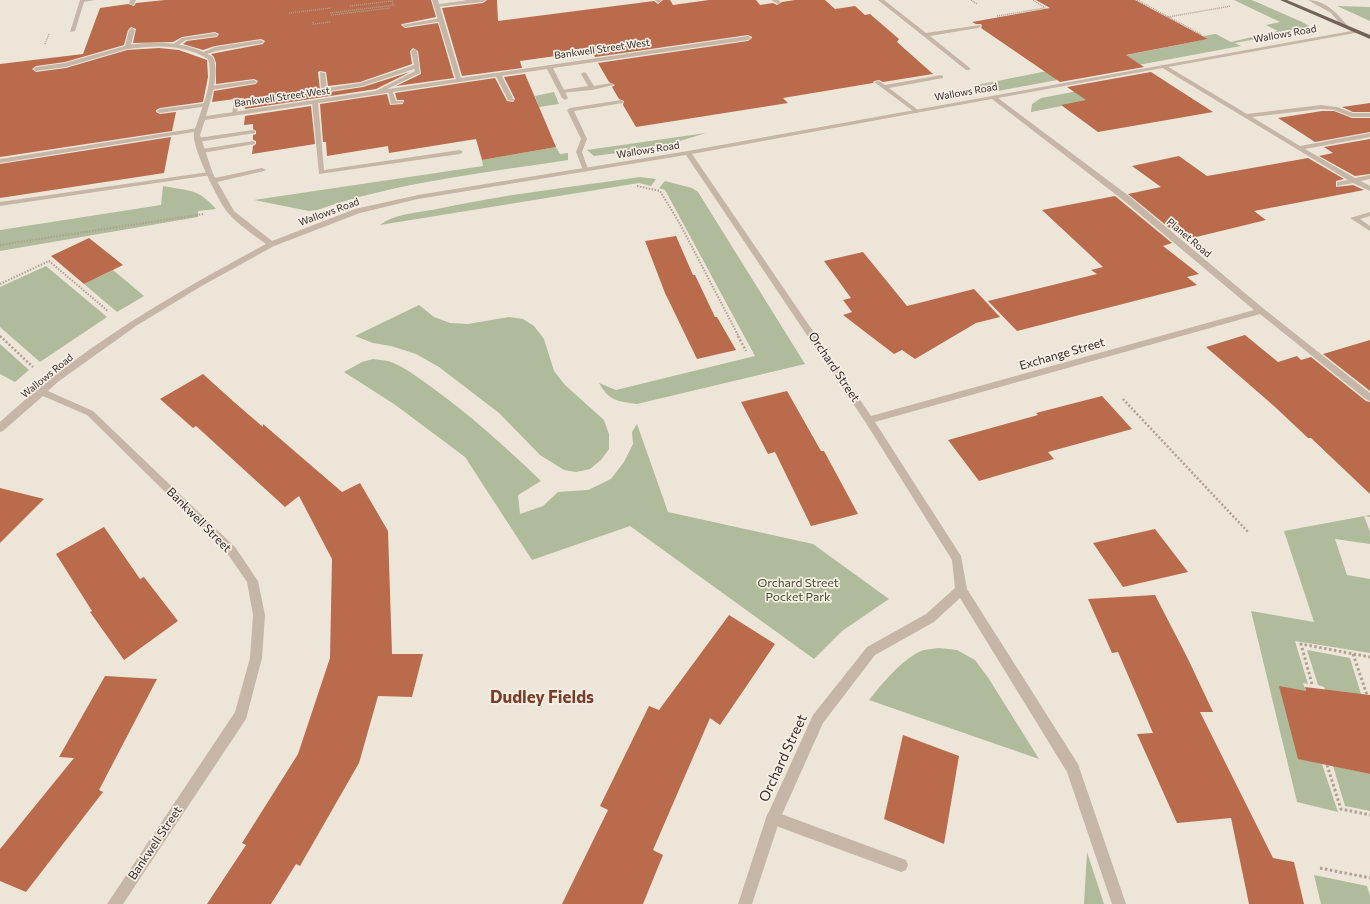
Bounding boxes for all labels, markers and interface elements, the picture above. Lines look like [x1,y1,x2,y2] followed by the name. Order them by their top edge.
[1253,23,1317,45] street label: Wallows Road
[553,36,651,62] street label: Bankwell Street West
[934,81,998,103] street label: Wallows Road
[233,84,331,110] street label: Bankwell Street West
[616,139,680,161] street label: Wallows Road
[297,195,361,229] street label: Wallows Road
[1164,216,1214,260] street label: Planet Road
[805,329,863,405] street label: Orchard Street
[1018,335,1106,373] street label: Exchange Street
[19,351,75,401] street label: Wallows Road
[164,485,234,555] street label: Bankwell Street
[757,576,839,604] park label: Orchard Street Pocket Park
[490,687,594,707] district label: Dudley Fields
[755,712,811,804] street label: Orchard Street
[125,804,185,882] street label: Bankwell Street

